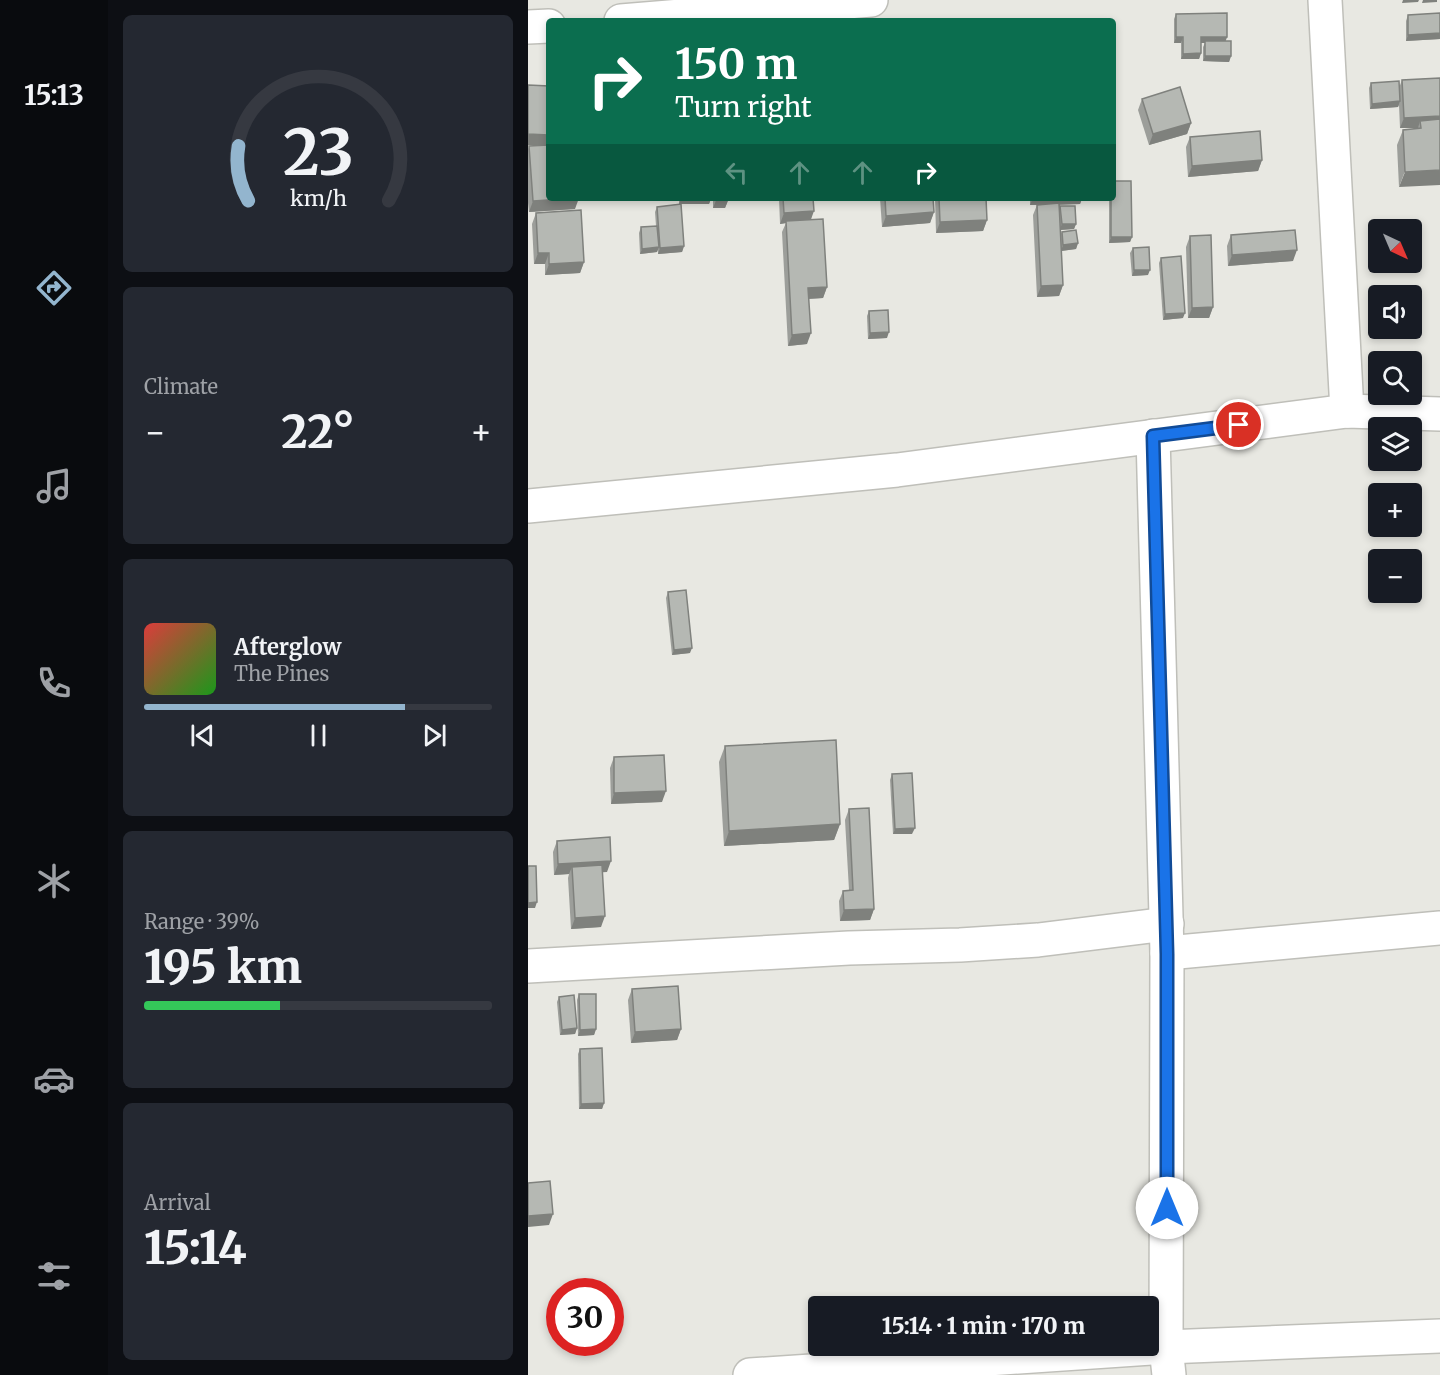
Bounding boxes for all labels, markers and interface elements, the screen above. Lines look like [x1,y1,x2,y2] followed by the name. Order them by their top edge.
[675,38,797,90] text: 150 m
[576,42,654,120] icon: right
[24,78,84,112] text: 15:13
[675,90,812,124] text: Turn right
[283,114,353,192] text: 23
[720,156,753,189] icon: left
[783,156,816,189] icon: ahead
[846,156,879,189] icon: ahead
[909,156,942,189] icon: right
[290,185,346,212] text: km/h
[1368,219,1422,273] north arrow
[1368,219,1422,603] map controls
[33,267,75,309] icon: directions
[1368,285,1422,339] button: sound
[1368,351,1422,405] button: search
[144,374,218,399] text: Climate
[1213,399,1264,450] pin
[281,404,355,460] text: 22°
[1222,408,1255,441] icon: arrive
[144,412,166,453] text: −
[470,412,492,453] text: +
[1368,417,1422,471] button: layers
[33,465,75,507] icon: music
[1368,483,1422,537] button: +
[1368,549,1422,603] button: −
[234,633,341,661] text: Afterglow
[234,661,329,686] text: The Pines
[33,662,75,704] icon: phone
[186,719,219,752] icon: previous
[302,719,335,752] icon: pause
[418,719,451,752] icon: next
[33,860,75,902] icon: climate
[144,909,259,934] text: Range · 39%
[144,939,302,995] text: 195 km
[33,1058,75,1100] icon: car
[1135,1176,1199,1240] position arrow
[144,1190,211,1215] text: Arrival
[144,1220,247,1276] text: 15:14
[33,1255,75,1297] icon: filters
[546,1278,624,1356] speed limit sign: 30
[882,1312,1085,1340] text: 15:14 · 1 min · 170 m

